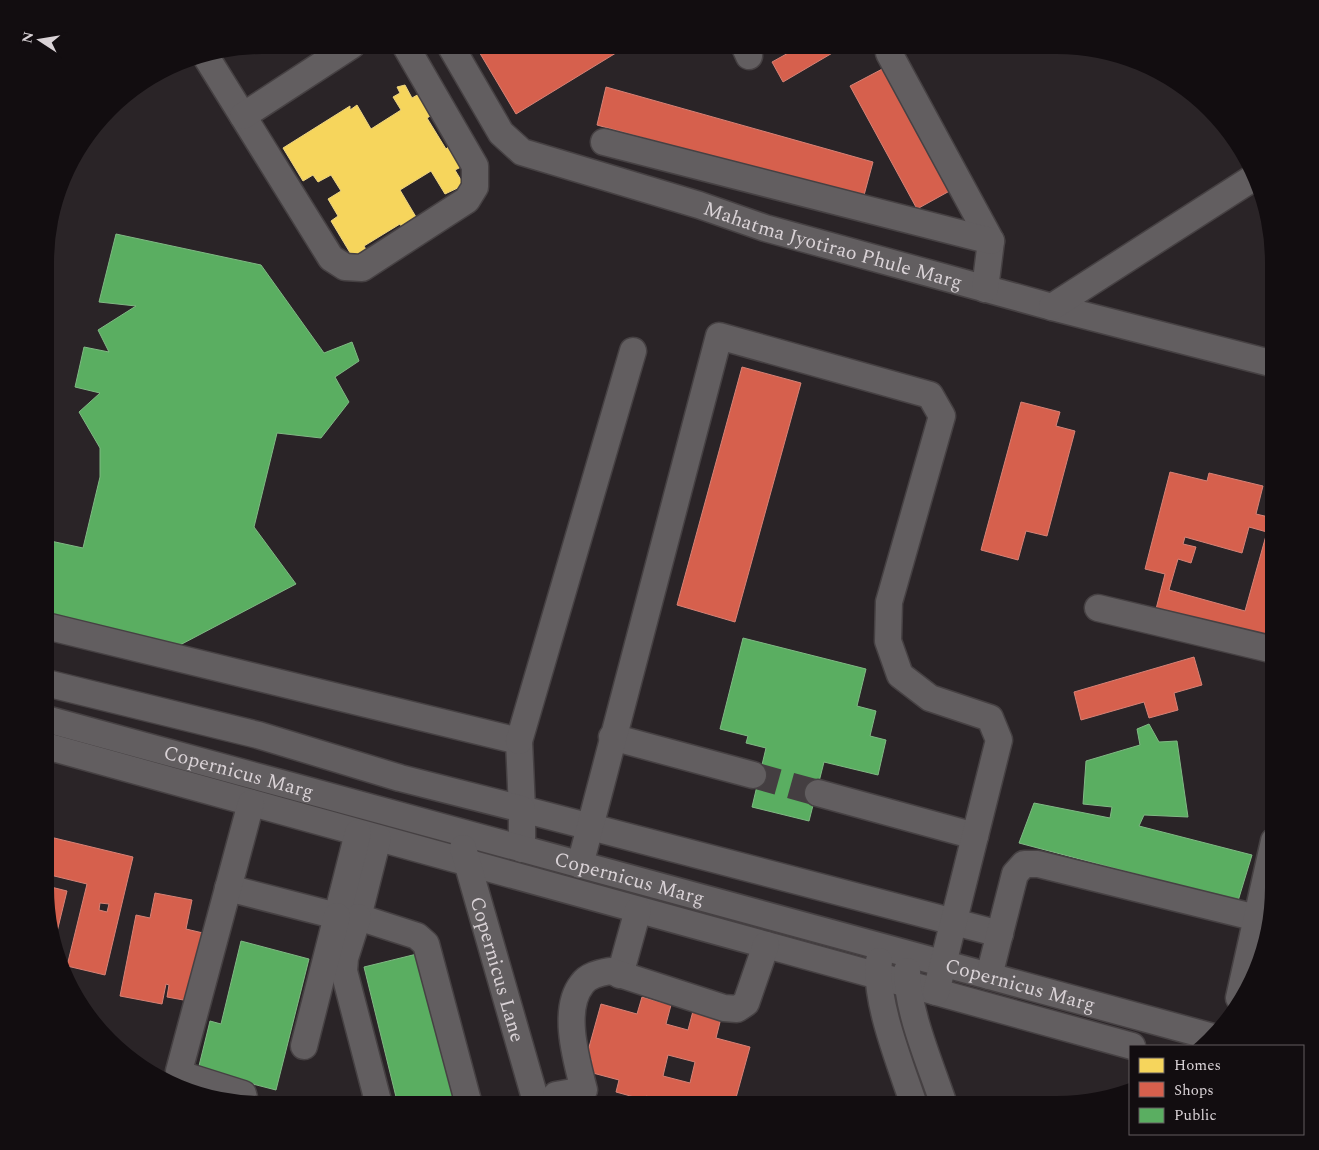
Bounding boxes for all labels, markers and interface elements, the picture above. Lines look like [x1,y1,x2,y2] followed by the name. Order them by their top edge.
[15,15,65,65] north arrow
[16,30,39,45] text: N
[699,194,966,298] street label: Mahatma Jyotirao Phule Marg
[160,738,317,807] street label: Copernicus Marg
[551,844,708,914] street label: Copernicus Marg
[462,893,532,1046] street label: Copernicus Lane
[942,951,1099,1020] street label: Copernicus Marg
[1129,1045,1304,1135] legend
[1174,1054,1221,1077] text: Homes
[1174,1079,1214,1102] text: Shops
[1174,1104,1217,1127] text: Public

